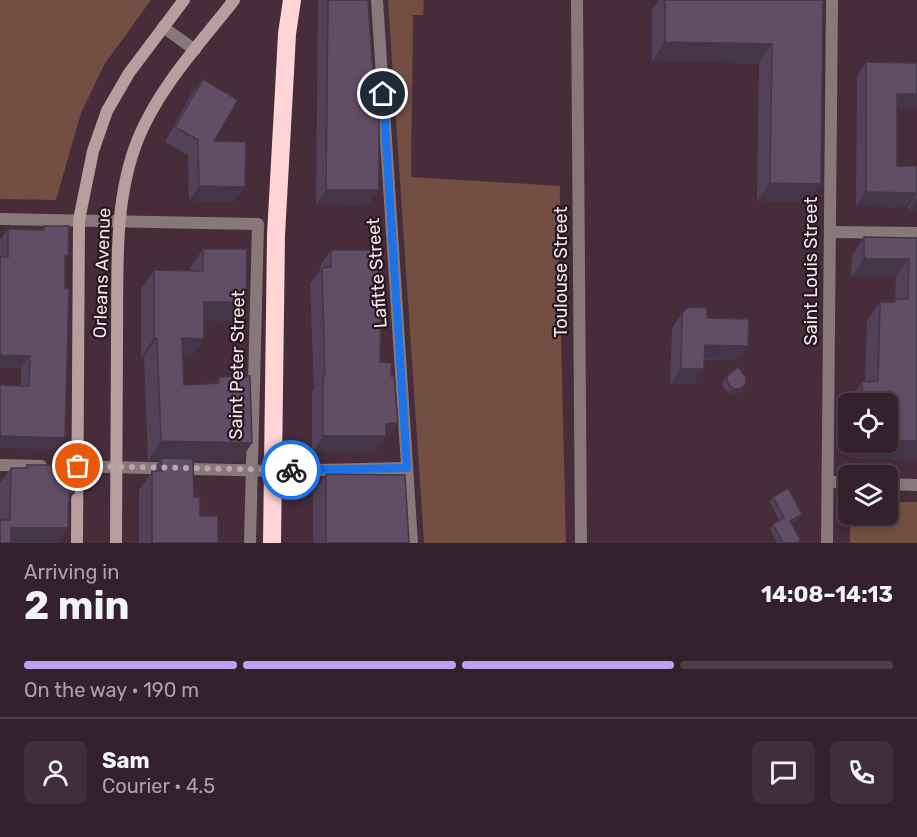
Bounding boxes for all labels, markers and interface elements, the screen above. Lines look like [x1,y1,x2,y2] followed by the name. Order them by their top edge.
[357,68,408,119] pin
[366,77,399,110] icon: home
[800,197,822,345] street label: Saint Louis Street
[550,206,572,338] street label: Toulouse Street
[89,207,115,339] street label: Orleans Avenue
[362,217,392,329] street label: Lafitte Street
[225,290,249,440] street label: Saint Peter Street
[838,393,898,525] map controls
[838,393,898,453] button: locate
[52,440,103,491] pin
[261,440,321,500] courier
[61,449,94,482] icon: bag
[275,454,308,487] icon: bike
[838,465,898,525] button: layers
[24,560,119,584] text: Arriving in
[761,581,893,608] text: 14:08–14:13
[24,583,130,629] text: 2 min
[24,678,199,702] text: On the way · 190 m
[24,741,87,804] button: person
[752,741,815,804] button: chat
[830,741,893,804] button: phone
[102,747,150,774] text: Sam
[102,774,215,798] text: Courier · 4.5

